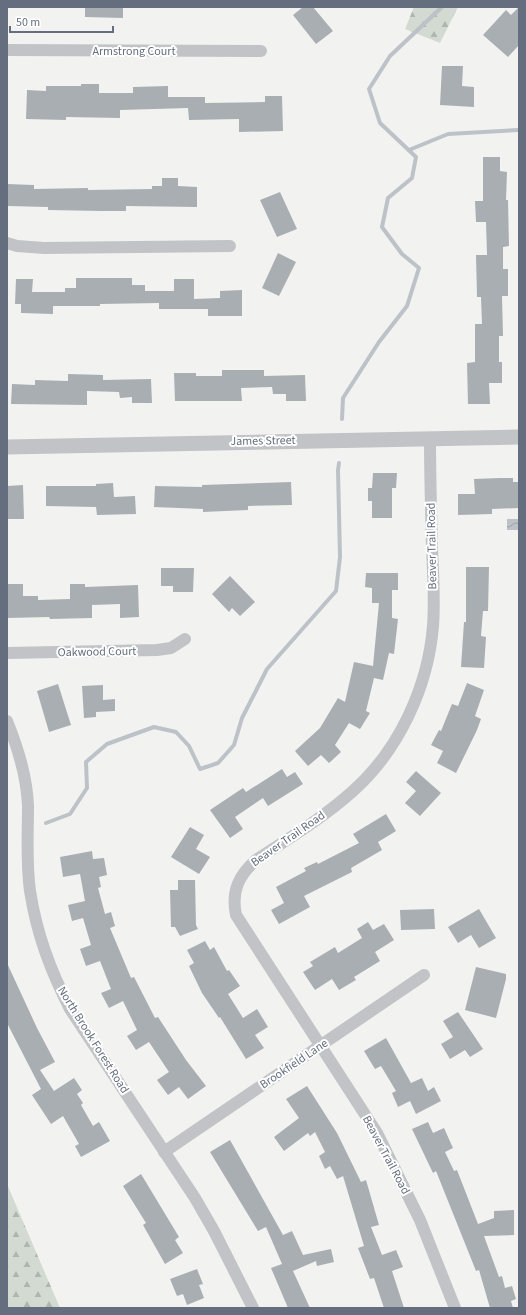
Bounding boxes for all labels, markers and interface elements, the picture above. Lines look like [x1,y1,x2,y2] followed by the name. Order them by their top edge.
[10,8,113,34] scale bar
[16,14,40,31] text: 50 m
[92,43,176,60] street label: Armstrong Court
[230,432,296,450] street label: James Street
[423,502,441,590] street label: Beaver Trail Road
[57,643,137,661] street label: Oakwood Court
[248,807,328,871] street label: Beaver Trail Road
[53,983,133,1097] street label: North Brook Forest Road
[257,1035,332,1093] street label: Brookfield Lane
[358,1113,414,1197] street label: Beaver Trail Road

